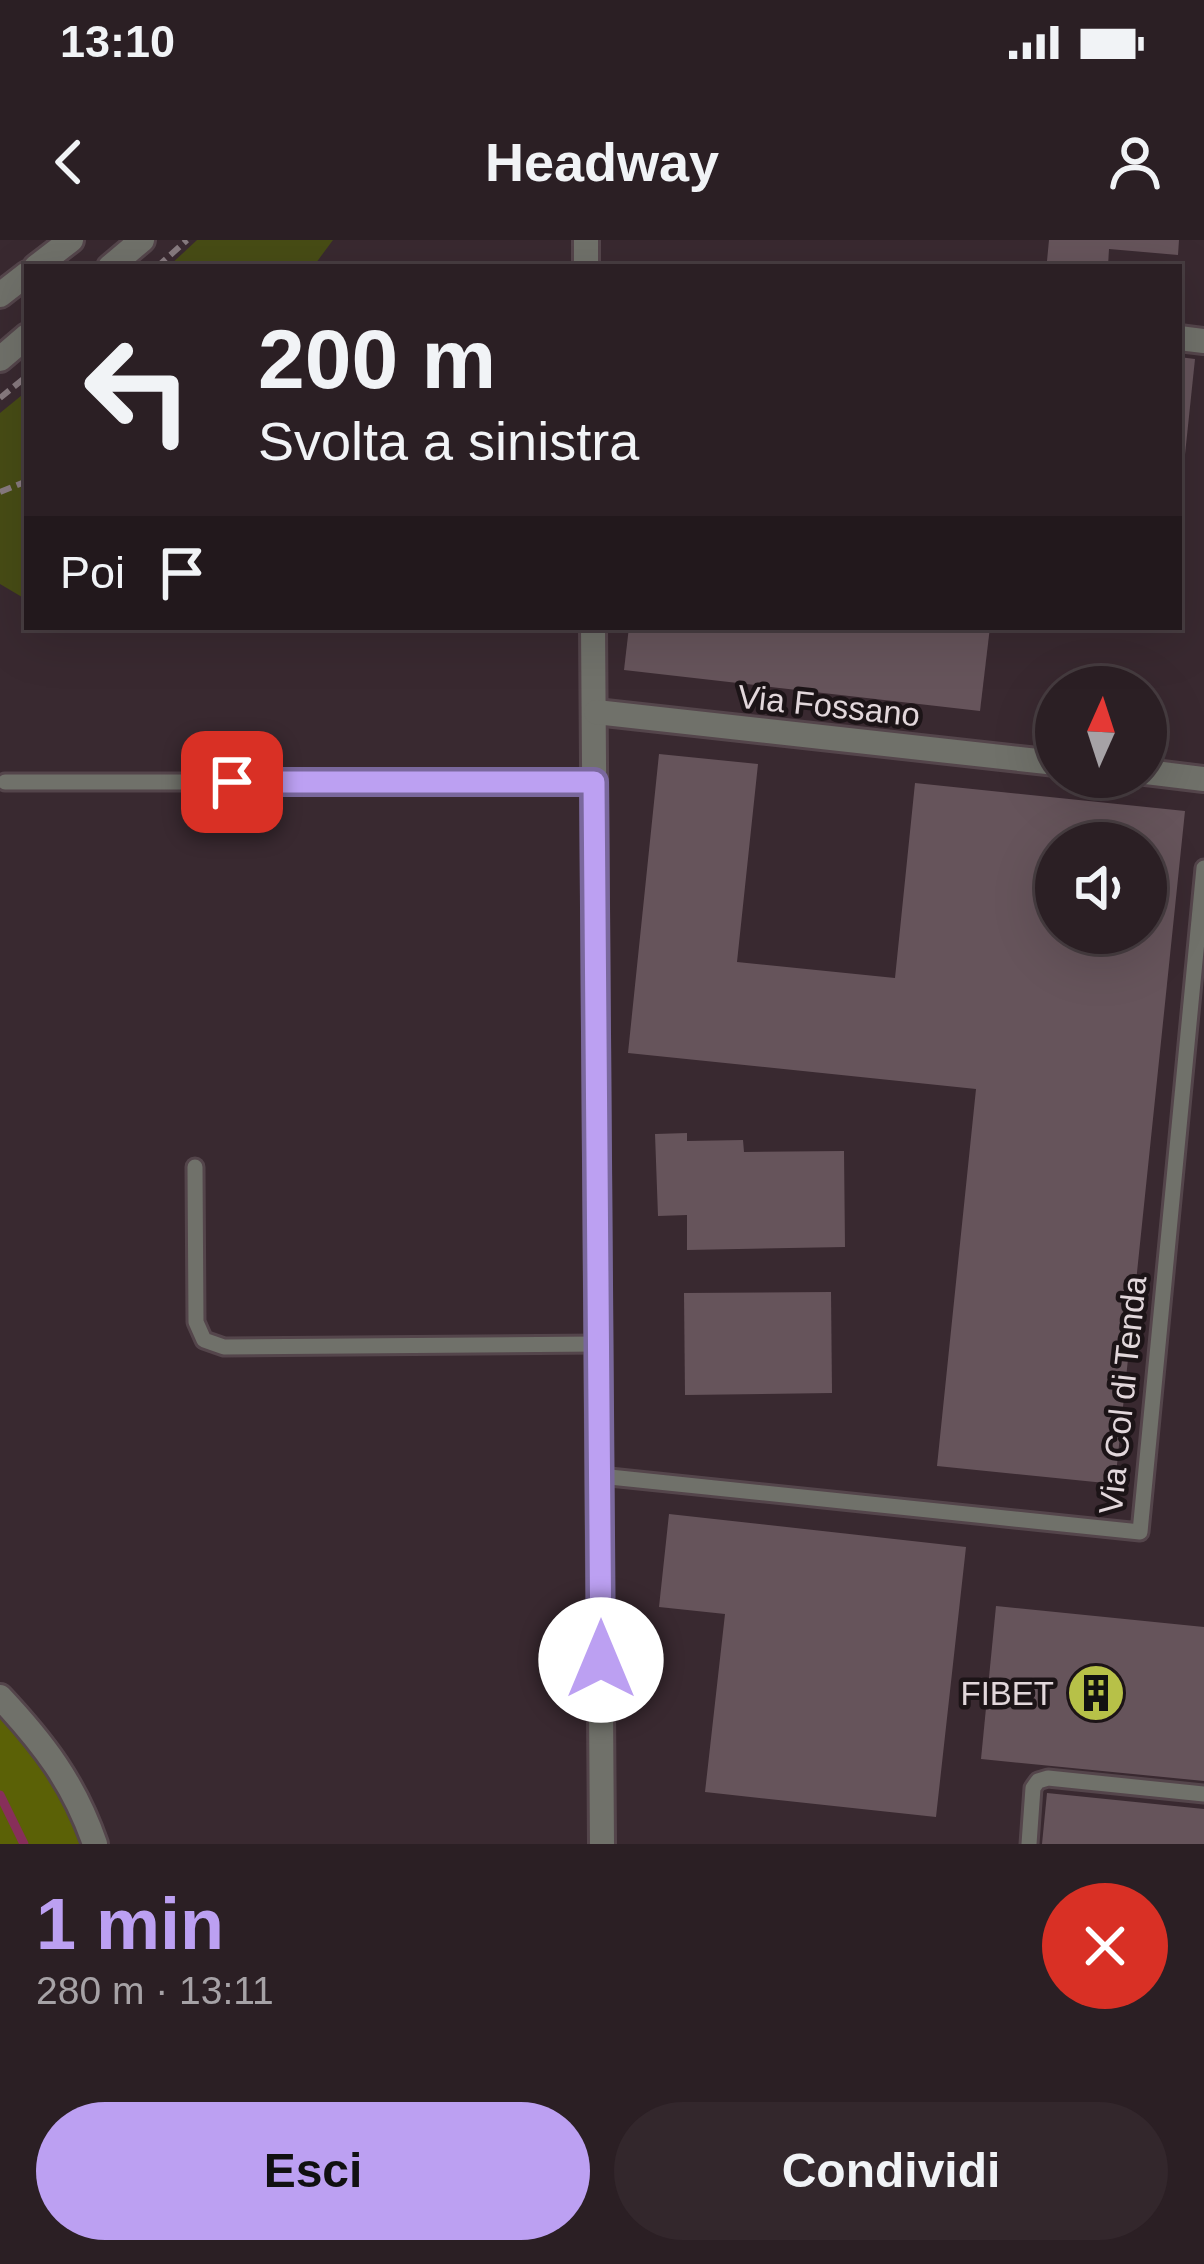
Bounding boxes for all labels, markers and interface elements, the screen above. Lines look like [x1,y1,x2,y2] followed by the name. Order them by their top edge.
[60,16,175,67] text: 13:10
[36,129,102,195] icon: back
[1102,129,1168,195] icon: person
[485,132,719,192] text: Headway
[60,312,216,468] icon: left
[258,312,496,406] text: 200 m
[258,411,639,471] text: Svolta a sinistra
[149,540,215,606] icon: arrive
[60,547,125,598] text: Poi
[1035,666,1167,798] north arrow
[1035,666,1167,954] map controls
[736,678,922,733] street label: Via Fossano
[181,731,283,833] pin
[199,749,265,815] icon: arrive
[1035,822,1167,954] button: sound
[1092,1274,1153,1516] street label: Via Col di Tenda
[538,1597,664,1723] position arrow
[1065,1662,1127,1724] building icon: FIBET
[960,1675,1054,1712] place label: FIBET
[1042,1883,1168,2009] button: close
[36,1884,224,1964] text: 1 min
[36,1969,274,2012] text: 280 m · 13:11
[36,2102,590,2240] button: Esci
[614,2102,1168,2240] button: Condividi

